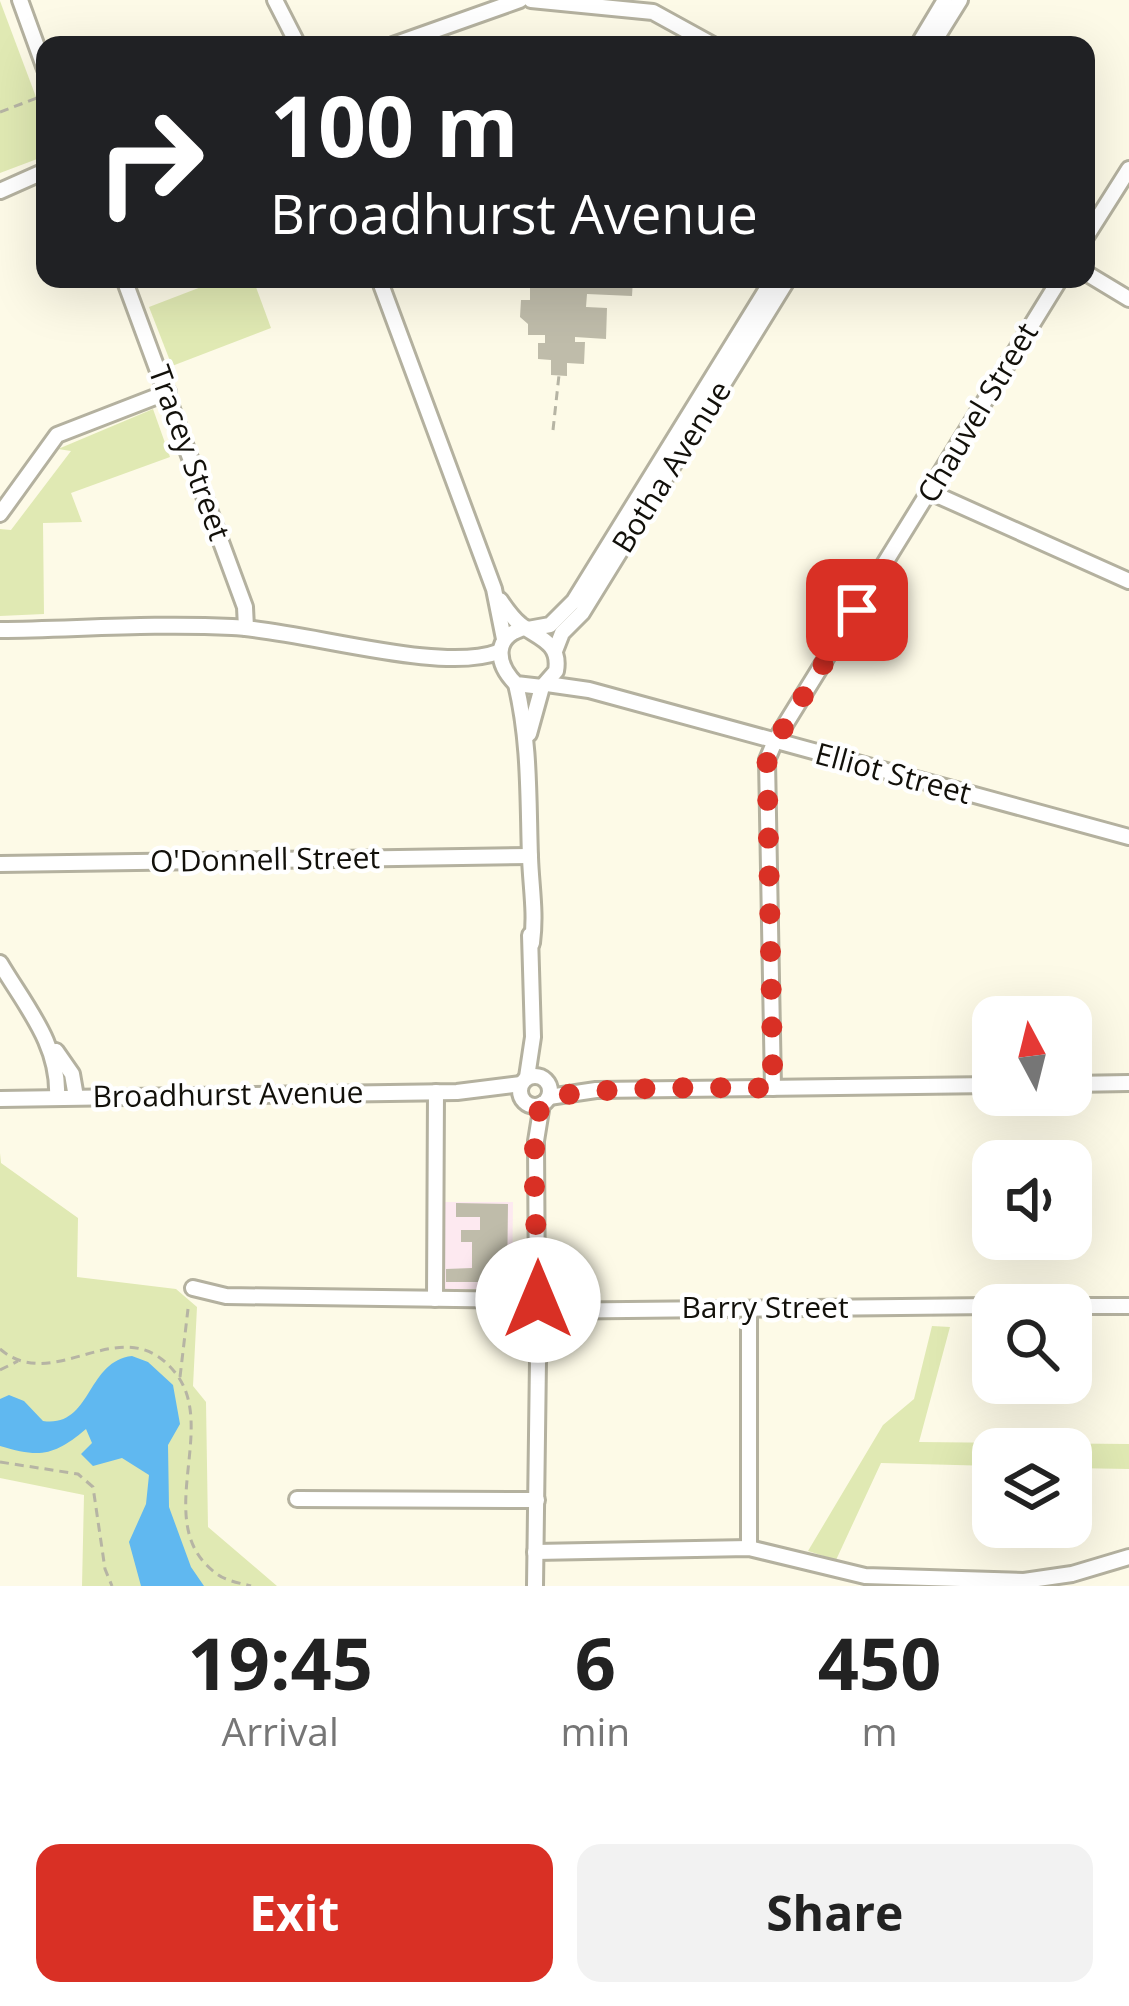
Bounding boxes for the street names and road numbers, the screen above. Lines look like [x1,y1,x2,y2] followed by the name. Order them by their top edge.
[907,315,1047,510] street label: Chauvel Street
[140,359,241,546] street label: Tracey Street
[602,372,740,560] street label: Botha Avenue
[811,732,976,813] street label: Elliot Street
[150,836,380,881] street label: O'Donnell Street
[92,1071,364,1116] street label: Broadhurst Avenue
[681,1286,849,1327] street label: Barry Street

